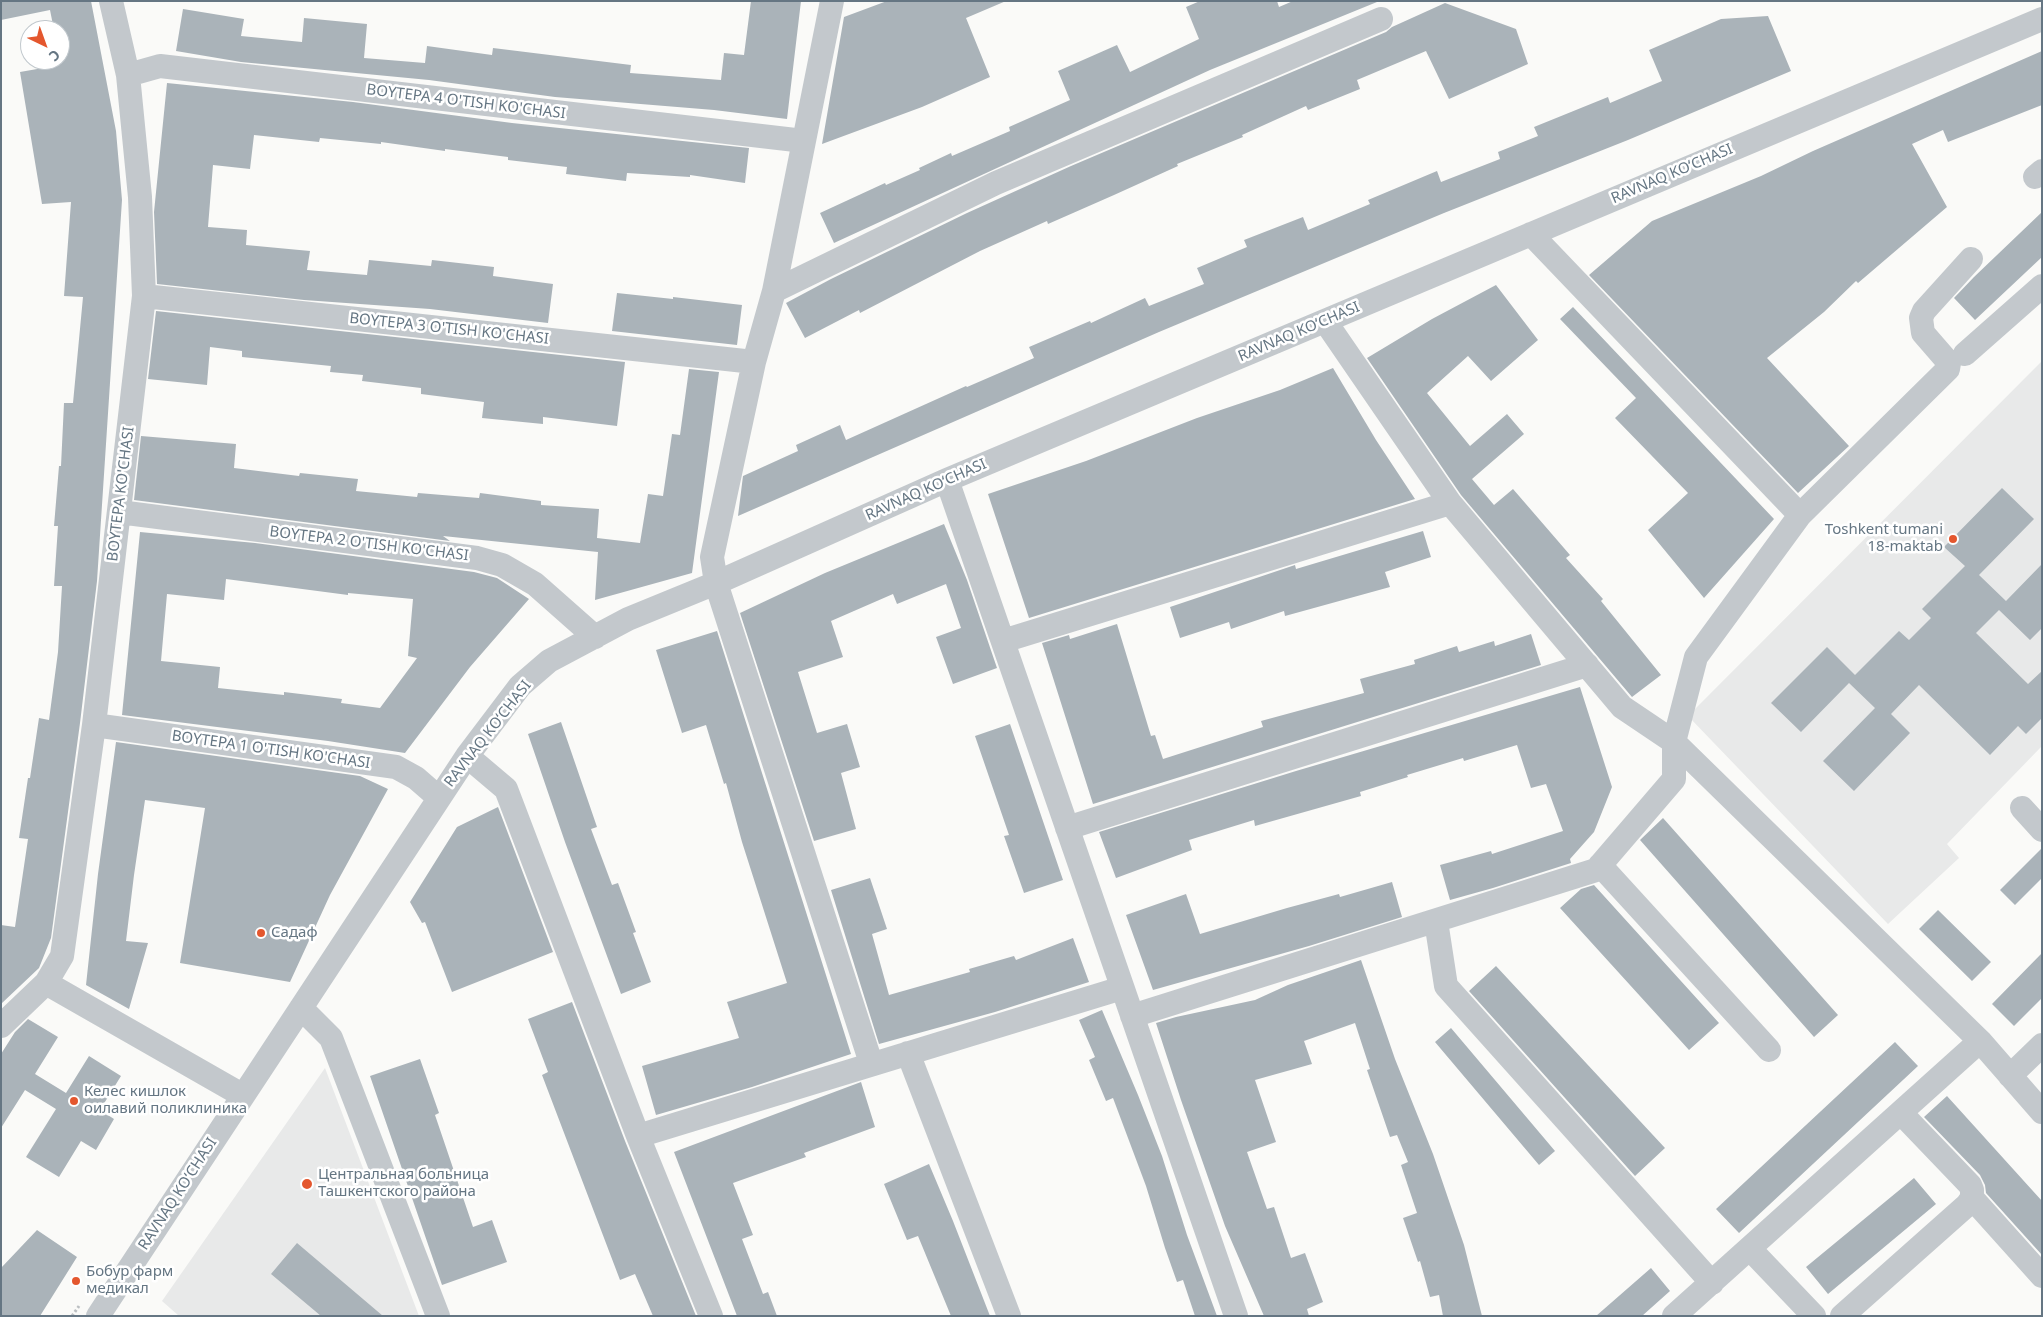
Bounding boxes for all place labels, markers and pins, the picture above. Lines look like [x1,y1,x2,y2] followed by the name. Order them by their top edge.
[1825,521,1943,556] place label: Toshkent tumani 18-maktab
[1947,533,1959,545] marker: Toshkent tumani 18-maktab
[271,924,317,942] place label: Садаф
[255,927,267,939] marker: Садаф
[84,1083,247,1118] place label: Келес кишлок оилавий поликлиника
[68,1095,80,1107] marker: Келес кишлок оилавий поликлиника
[318,1166,489,1201] place label: Центральная больница Ташкентского района
[300,1177,314,1191] marker: Центральная больница Ташкентского района
[86,1263,173,1298] place label: Бобур фарм медикал
[70,1275,82,1287] marker: Бобур фарм медикал

